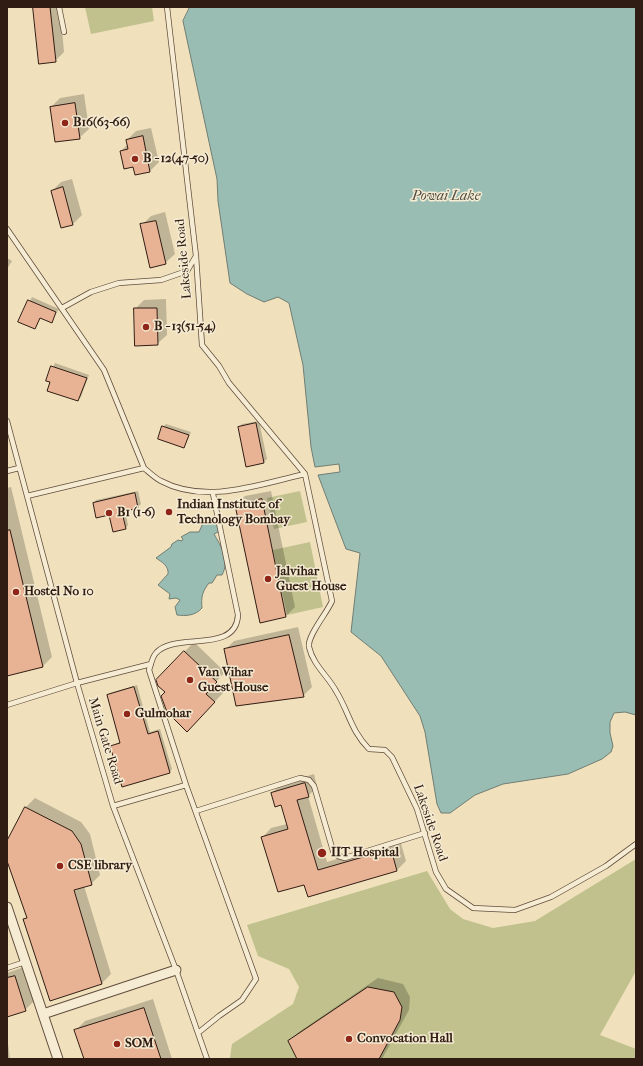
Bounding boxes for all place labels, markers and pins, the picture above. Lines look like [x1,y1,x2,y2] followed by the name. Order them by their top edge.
[73,115,130,131] place label: B16(63-66)
[60,118,70,128] marker: B16(63-66)
[143,151,209,167] place label: B - 12(47-50)
[130,154,140,164] marker: B - 12(47-50)
[154,319,216,335] place label: B - 13(51-54)
[141,322,151,332] marker: B - 13(51-54)
[177,497,290,528] place label: Indian Institute of Technology Bombay
[117,505,155,521] place label: B1 (1-6)
[164,507,174,517] marker: Indian Institute of Technology Bombay
[104,508,114,518] marker: B1 (1-6)
[276,564,346,595] place label: Jalvihar Guest House
[263,574,273,584] marker: Jalvihar Guest House
[24,584,94,600] place label: Hostel No 10
[11,587,21,597] marker: Hostel No 10
[198,665,268,696] place label: Van Vihar Guest House
[185,675,195,685] marker: Van Vihar Guest House
[135,706,191,722] place label: Gulmohar
[122,709,132,719] marker: Gulmohar
[331,845,399,861] place label: IIT Hospital
[316,847,328,859] marker: IIT Hospital
[68,858,132,874] place label: CSE library
[55,861,65,871] marker: CSE library
[357,1031,453,1047] place label: Convocation Hall
[344,1034,354,1044] marker: Convocation Hall
[125,1036,154,1052] place label: SOM
[112,1039,122,1049] marker: SOM

